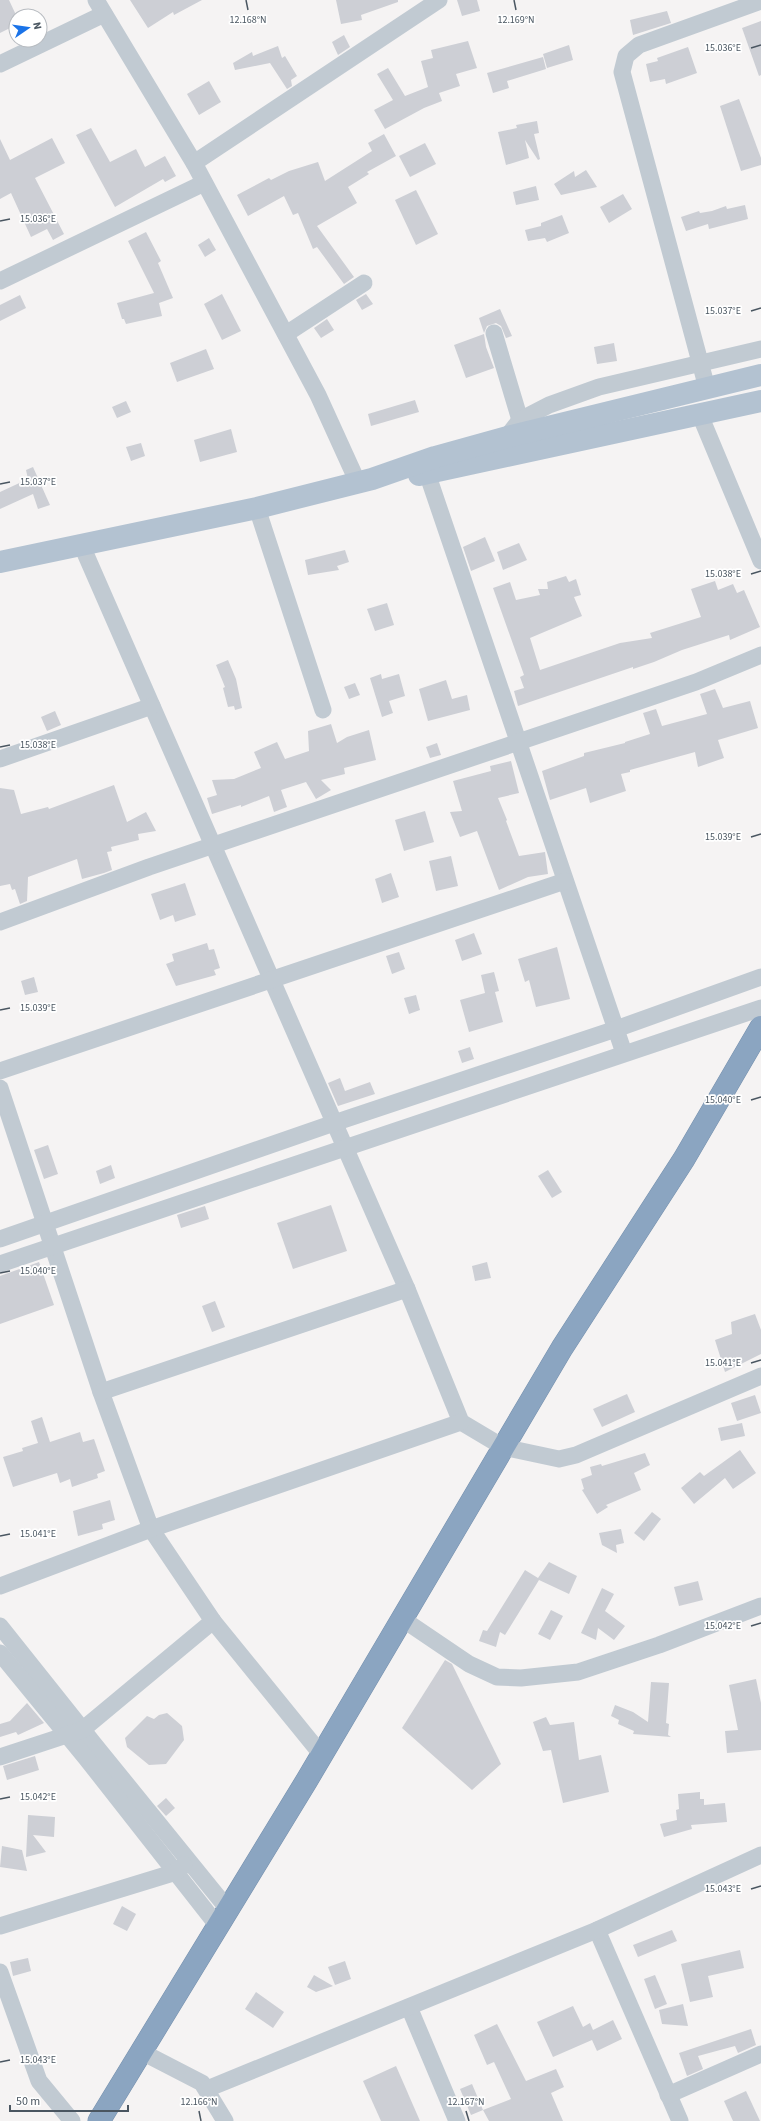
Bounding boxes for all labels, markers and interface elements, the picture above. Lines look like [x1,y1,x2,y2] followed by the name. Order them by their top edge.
[8,8,48,48] north arrow
[229,13,267,27] text: 12.168°N
[497,13,535,27] text: 12.169°N
[29,21,45,31] text: N
[705,41,741,55] text: 15.036°E
[20,212,56,226] text: 15.036°E
[705,304,741,318] text: 15.037°E
[20,475,56,489] text: 15.037°E
[705,567,741,581] text: 15.038°E
[20,738,56,752] text: 15.038°E
[705,830,741,844] text: 15.039°E
[20,1001,56,1015] text: 15.039°E
[705,1093,741,1107] text: 15.040°E
[20,1264,56,1278] text: 15.040°E
[705,1356,741,1370] text: 15.041°E
[20,1527,56,1541] text: 15.041°E
[705,1619,741,1633] text: 15.042°E
[20,1790,56,1804] text: 15.042°E
[705,1882,741,1896] text: 15.043°E
[20,2053,56,2067] text: 15.043°E
[10,2087,128,2113] scale bar
[16,2093,40,2110] text: 50 m
[180,2095,218,2109] text: 12.166°N
[447,2095,485,2109] text: 12.167°N

